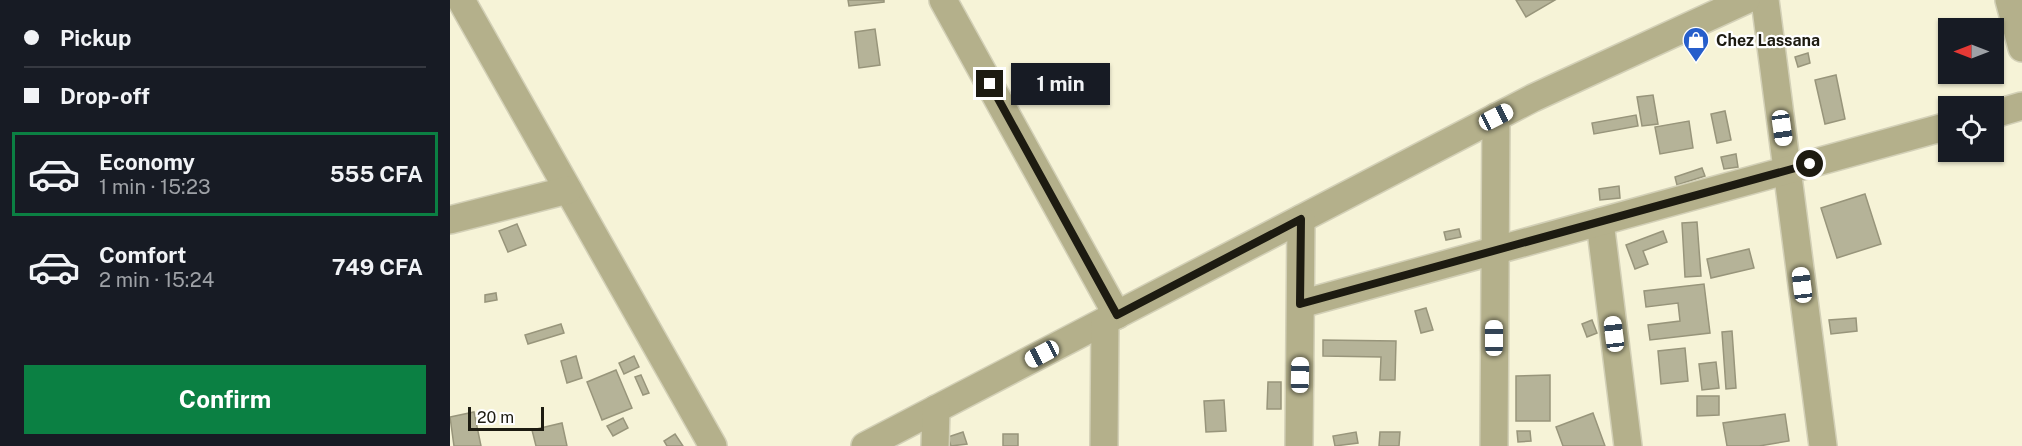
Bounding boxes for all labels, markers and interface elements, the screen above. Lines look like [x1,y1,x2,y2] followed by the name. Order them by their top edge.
[1938,18,2004,84] north arrow
[1938,18,2004,162] map controls
[60,25,131,51] text: Pickup
[1681,25,1711,63] shop icon: Chez Lassana
[1716,31,1820,50] place label: Chez Lassana
[1011,63,1110,105] callout: 1 min
[976,70,1003,97] route end
[1036,72,1085,96] text: 1 min
[60,83,150,109] text: Drop-off
[1938,96,2004,162] button: locate
[1476,101,1516,133] car
[1771,109,1793,147] car
[27,147,81,201] icon: car
[99,149,195,175] text: Economy
[1796,150,1823,177] route start
[330,161,423,187] text: 555 CFA
[99,175,210,199] text: 1 min · 15:23
[27,240,81,294] icon: car
[99,242,186,268] text: Comfort
[332,254,423,280] text: 749 CFA
[1791,266,1813,304] car
[99,268,214,292] text: 2 min · 15:24
[1603,315,1625,353] car
[1485,320,1503,356] car
[1022,338,1062,370] car
[1291,357,1309,393] car
[24,365,426,434] button: Confirm
[468,404,544,432] scale bar
[477,408,514,427] text: 20 m

